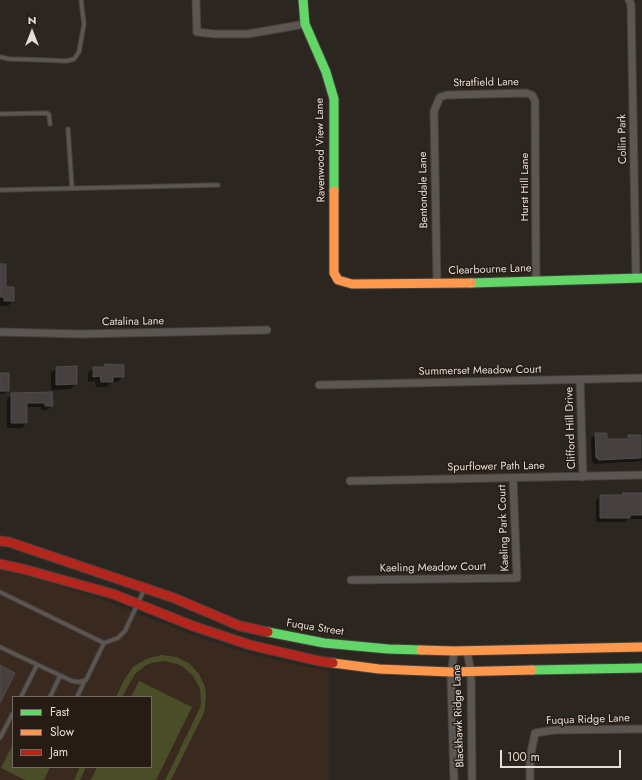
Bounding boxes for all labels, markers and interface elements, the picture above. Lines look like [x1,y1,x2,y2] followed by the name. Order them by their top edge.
[12,12,52,52] north arrow
[28,12,36,28] text: N
[453,76,519,90] street label: Stratfield Lane
[313,98,329,202] street label: Ravenwood View Lane
[616,114,630,164] street label: Collin Park
[417,152,431,228] street label: Bentondale Lane
[518,153,532,221] street label: Hurst Hill Lane
[448,262,532,278] street label: Clearbourne Lane
[102,315,164,329] street label: Catalina Lane
[418,363,542,379] street label: Summerset Meadow Court
[563,387,579,469] street label: Clifford Hill Drive
[447,460,545,474] street label: Spurflower Path Lane
[496,485,512,571] street label: Kaeling Park Court
[380,560,486,576] street label: Kaeling Meadow Court
[285,617,345,639] street label: Fuqua Street
[451,664,467,768] street label: Blackhawk Ridge Lane
[12,696,152,768] legend
[50,703,69,721] text: Fast
[546,712,630,728] street label: Fuqua Ridge Lane
[50,723,74,741] text: Slow
[502,742,623,768] scale bar
[50,743,68,761] text: Jam
[507,748,540,766] text: 100 m

